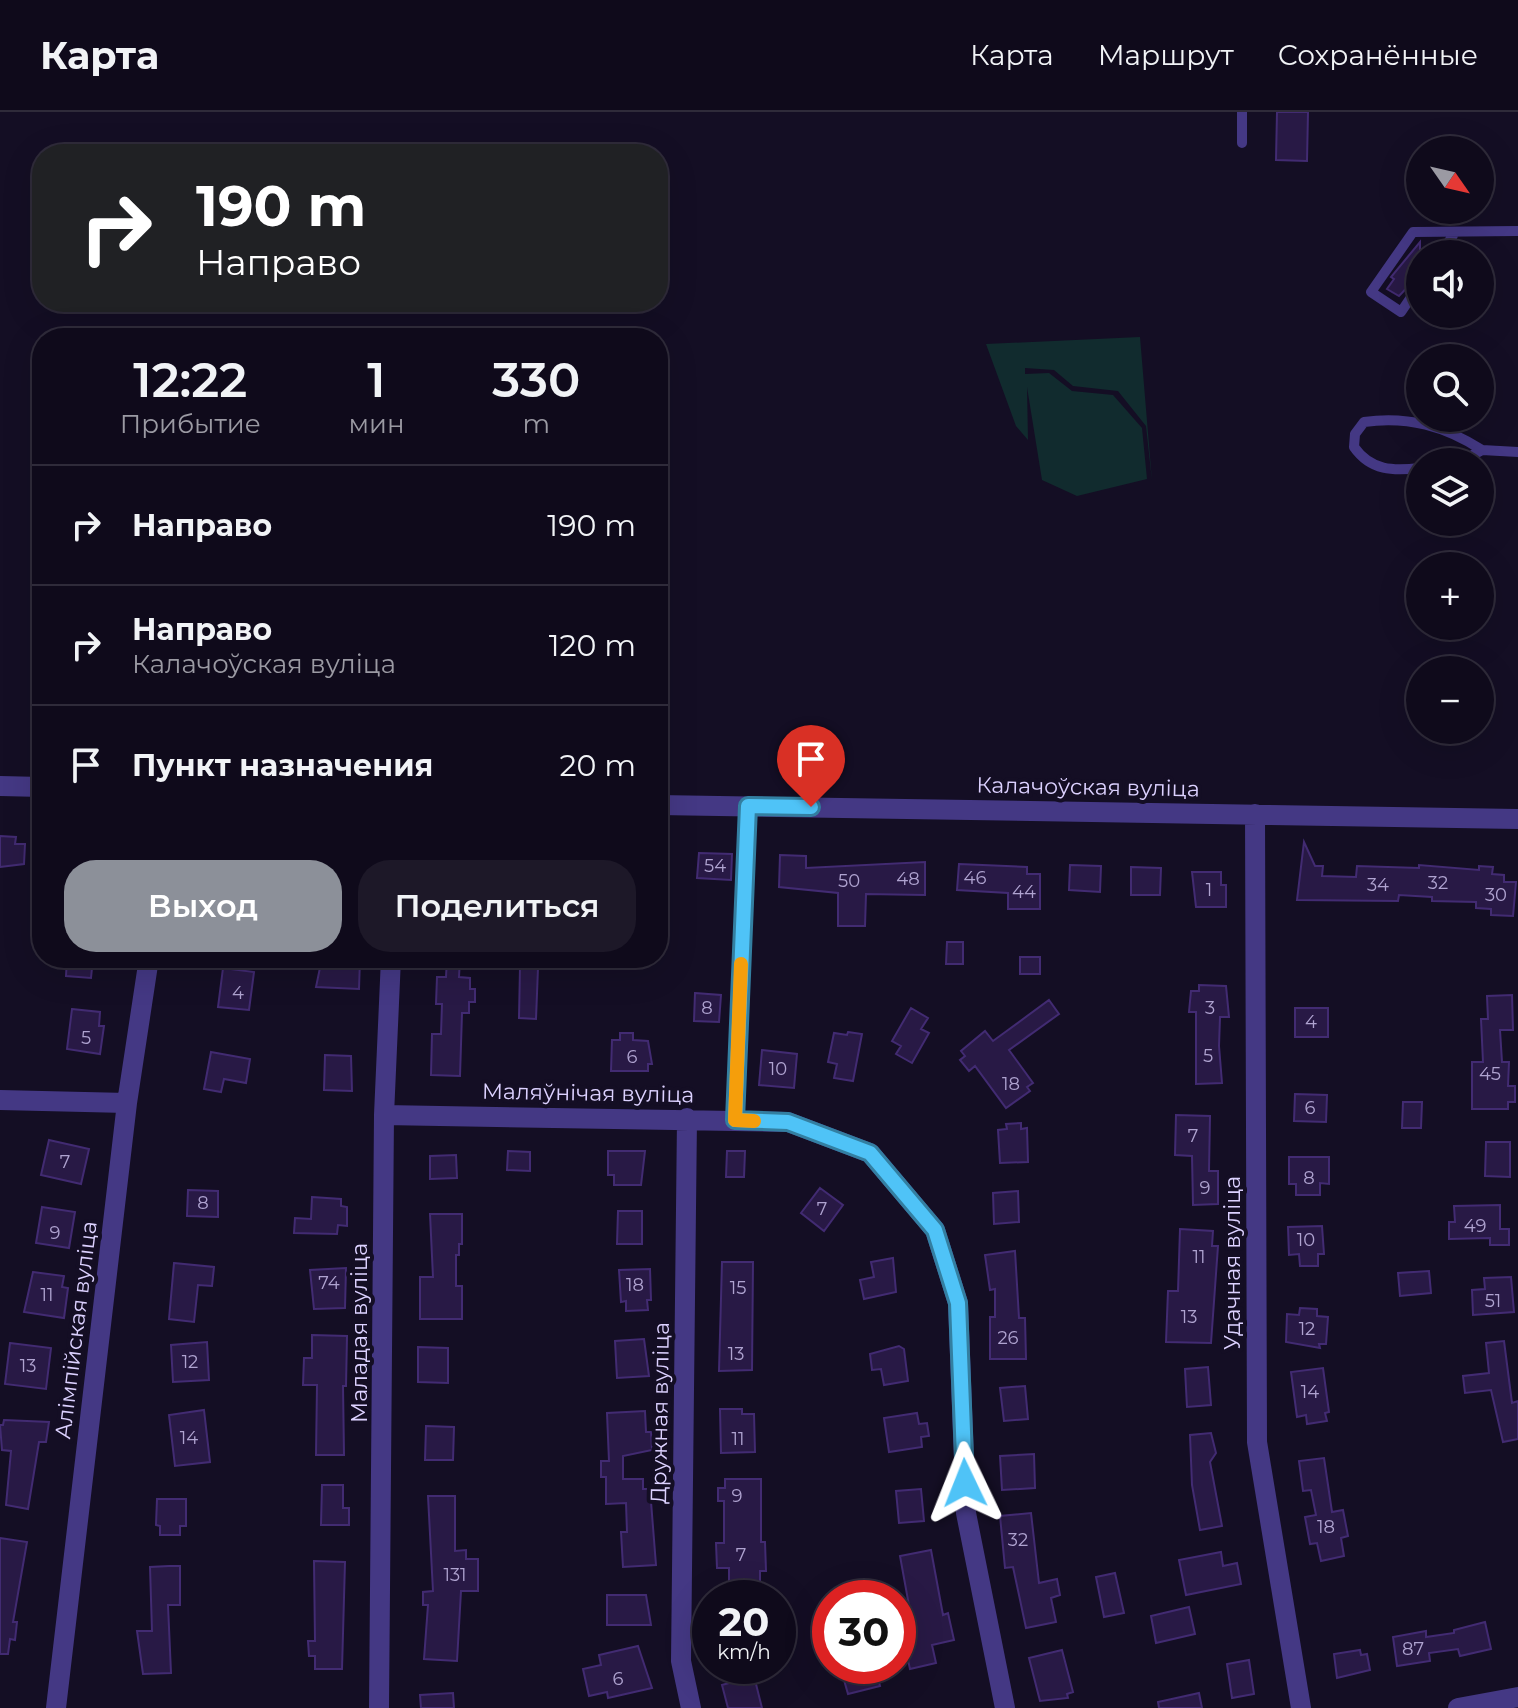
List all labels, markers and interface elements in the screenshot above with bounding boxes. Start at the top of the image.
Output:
text: Карта [40,32,159,79]
text: Карта [970,38,1054,72]
text: Маршрут [1098,38,1234,72]
text: Сохранённые [1278,38,1478,72]
north arrow [1406,136,1494,224]
map controls [1406,136,1494,744]
text: 190 m [196,172,366,240]
icon: right [64,176,168,280]
text: Направо [196,240,361,284]
button: sound [1406,240,1494,328]
button: search [1406,344,1494,432]
text: 12:22 [133,351,247,409]
text: 1 [367,351,386,409]
text: 330 [492,351,580,409]
text: Прибытие [120,408,261,440]
text: мин [349,408,405,440]
text: m [522,408,550,440]
button: layers [1406,448,1494,536]
icon: right [64,503,108,547]
text: Направо [132,507,272,544]
text: 190 m [547,507,636,544]
button: + [1406,552,1494,640]
text: Направо [132,611,272,648]
icon: right [64,623,108,667]
text: 120 m [549,627,636,664]
text: Калачоўская вуліца [132,648,396,680]
button: − [1406,656,1494,744]
pin [777,725,845,807]
icon: arrive [789,737,833,781]
icon: arrive [64,743,108,787]
text: Пункт назначения [132,747,433,784]
text: 20 m [559,747,636,784]
street label: Калачоўская вуліца [976,772,1200,802]
house number: 54 [704,855,726,877]
button: Выход [64,860,342,952]
button: Поделиться [358,860,636,952]
house number: 46 [964,867,986,889]
house number: 48 [896,868,920,890]
house number: 50 [838,870,860,892]
house number: 32 [1428,872,1448,894]
house number: 34 [1367,874,1389,896]
house number: 1 [1206,879,1212,901]
house number: 44 [1012,881,1036,903]
house number: 30 [1485,884,1507,906]
house number: 4 [232,982,244,1004]
house number: 8 [701,997,713,1019]
house number: 3 [1205,997,1215,1019]
house number: 4 [1305,1011,1317,1033]
house number: 5 [81,1027,91,1049]
house number: 5 [1203,1045,1213,1067]
house number: 6 [627,1046,638,1068]
house number: 10 [769,1058,787,1080]
house number: 45 [1479,1063,1501,1085]
house number: 18 [1002,1073,1020,1095]
street label: Маляўнічая вуліца [482,1078,694,1108]
house number: 6 [1305,1097,1316,1119]
house number: 7 [1188,1125,1198,1147]
house number: 7 [60,1151,70,1173]
house number: 8 [1303,1167,1315,1189]
street label: Удачная вуліца [1219,1176,1246,1350]
house number: 9 [1200,1177,1211,1199]
house number: 8 [197,1192,209,1214]
house number: 7 [817,1198,827,1220]
house number: 49 [1464,1215,1486,1237]
street label: Алімпійская вуліца [49,1219,103,1441]
house number: 9 [50,1222,61,1244]
house number: 10 [1297,1229,1315,1251]
street label: Маладая вуліца [346,1243,373,1423]
house number: 11 [1193,1246,1206,1268]
house number: 74 [318,1272,340,1294]
house number: 18 [626,1274,644,1296]
house number: 15 [730,1277,746,1299]
house number: 11 [41,1284,54,1306]
house number: 51 [1485,1290,1501,1312]
house number: 13 [1181,1306,1197,1328]
house number: 12 [1299,1318,1315,1340]
street label: Дружная вуліца [645,1322,675,1504]
house number: 26 [997,1327,1019,1349]
house number: 13 [728,1343,744,1365]
house number: 12 [182,1351,198,1373]
house number: 13 [20,1355,36,1377]
house number: 14 [1301,1381,1319,1403]
house number: 14 [180,1427,198,1449]
house number: 11 [732,1428,745,1450]
position arrow [923,1441,1007,1525]
house number: 9 [732,1485,743,1507]
house number: 18 [1317,1516,1335,1538]
house number: 32 [1008,1529,1028,1551]
house number: 7 [736,1544,746,1566]
house number: 131 [443,1564,467,1586]
speed limit sign: 30 [812,1580,916,1684]
text: 20 [719,1597,769,1646]
house number: 87 [1402,1638,1424,1660]
text: km/h [717,1640,771,1664]
house number: 6 [613,1668,624,1690]

